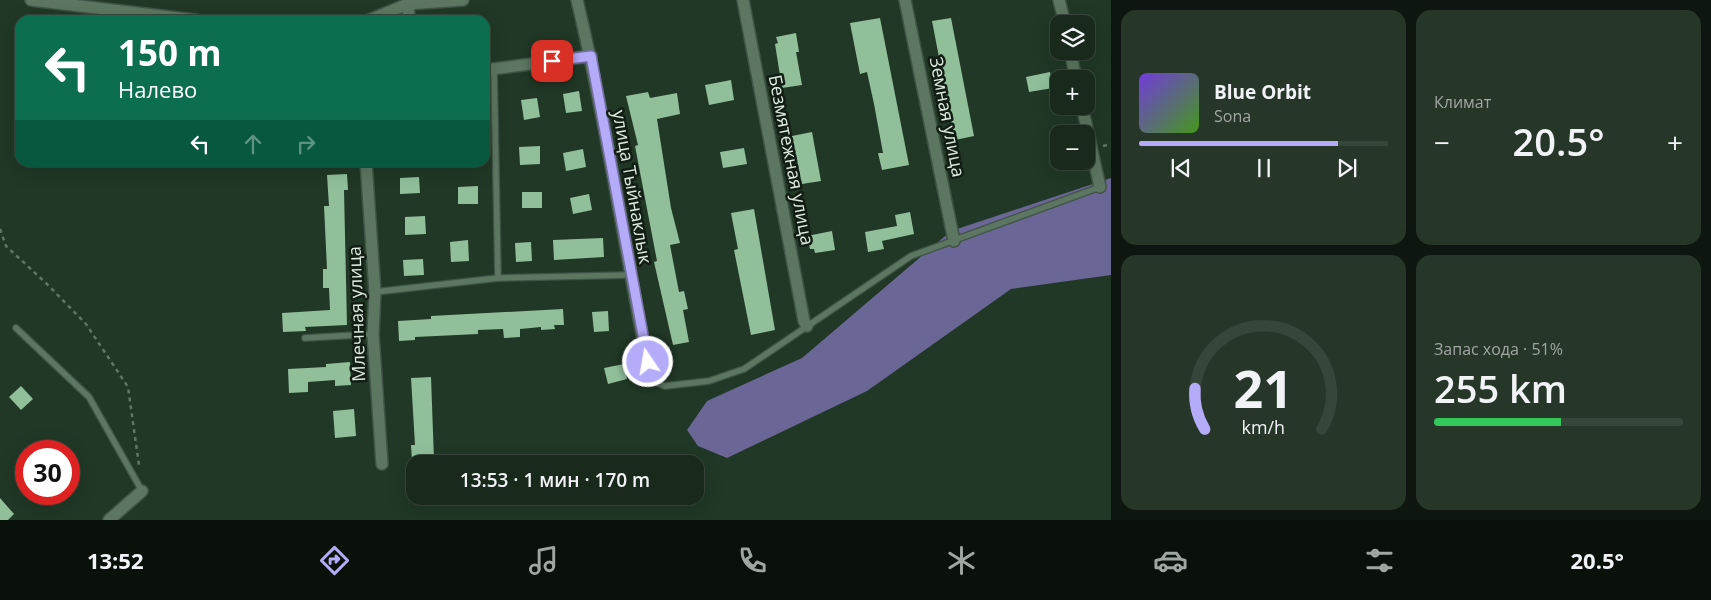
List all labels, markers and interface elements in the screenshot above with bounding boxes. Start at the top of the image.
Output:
map controls [1050,15,1095,170]
button: layers [1050,15,1095,60]
text: 150 m [118,29,222,76]
icon: left [35,35,100,100]
pin [531,40,573,82]
icon: arrive [538,47,566,75]
street label: Земная улица [925,55,971,179]
button: + [1050,70,1095,115]
street label: Безмятежная улица [764,73,820,247]
text: Налево [118,74,197,104]
text: Blue Orbit [1214,79,1311,105]
text: Климат [1434,91,1491,113]
text: Sona [1214,105,1251,127]
street label: улица Тыйнаклык [608,108,658,266]
text: 20.5° [1513,115,1604,167]
text: − [1434,123,1450,161]
text: + [1667,123,1683,161]
button: − [1050,125,1095,170]
icon: left [186,130,214,158]
icon: ahead [239,130,267,158]
icon: right [292,130,320,158]
icon: previous [1167,154,1195,182]
icon: pause [1250,154,1278,182]
icon: next [1333,154,1361,182]
street label: Млечная улица [342,246,370,382]
position arrow [621,335,673,387]
text: Запас хода · 51% [1434,338,1563,360]
text: 21 [1234,352,1293,423]
text: 255 km [1434,362,1567,414]
text: km/h [1242,415,1285,439]
speed limit sign: 30 [15,440,80,505]
text: 13:53 · 1 мин · 170 m [460,467,650,493]
icon: directions [317,543,352,578]
icon: music [526,543,561,578]
icon: phone [735,543,770,578]
icon: climate [944,543,979,578]
icon: car [1153,543,1188,578]
icon: filters [1362,543,1397,578]
text: 13:52 [87,545,144,575]
text: 20.5° [1571,545,1624,575]

